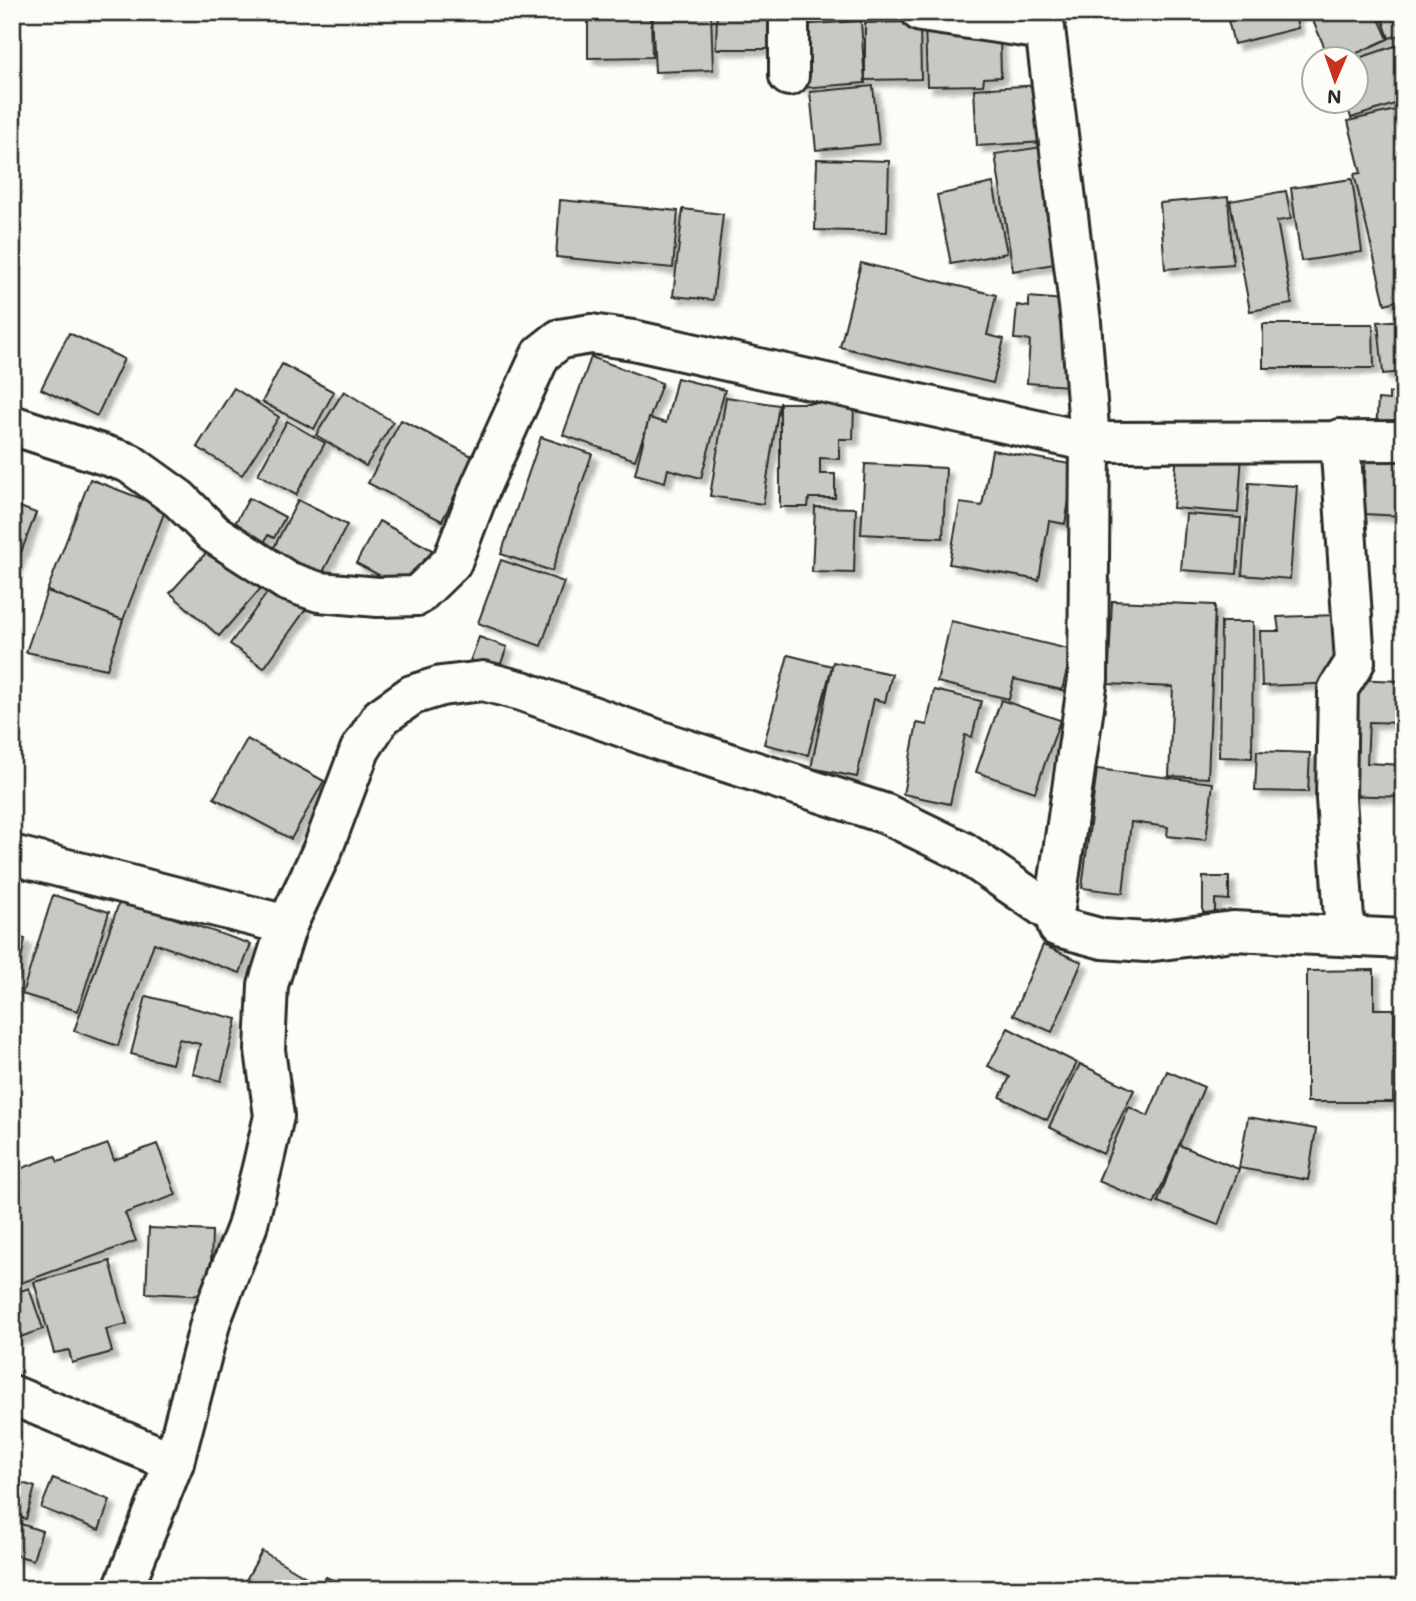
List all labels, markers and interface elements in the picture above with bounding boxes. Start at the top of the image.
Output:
north arrow [1300,46,1370,116]
text: N [1327,85,1342,110]

